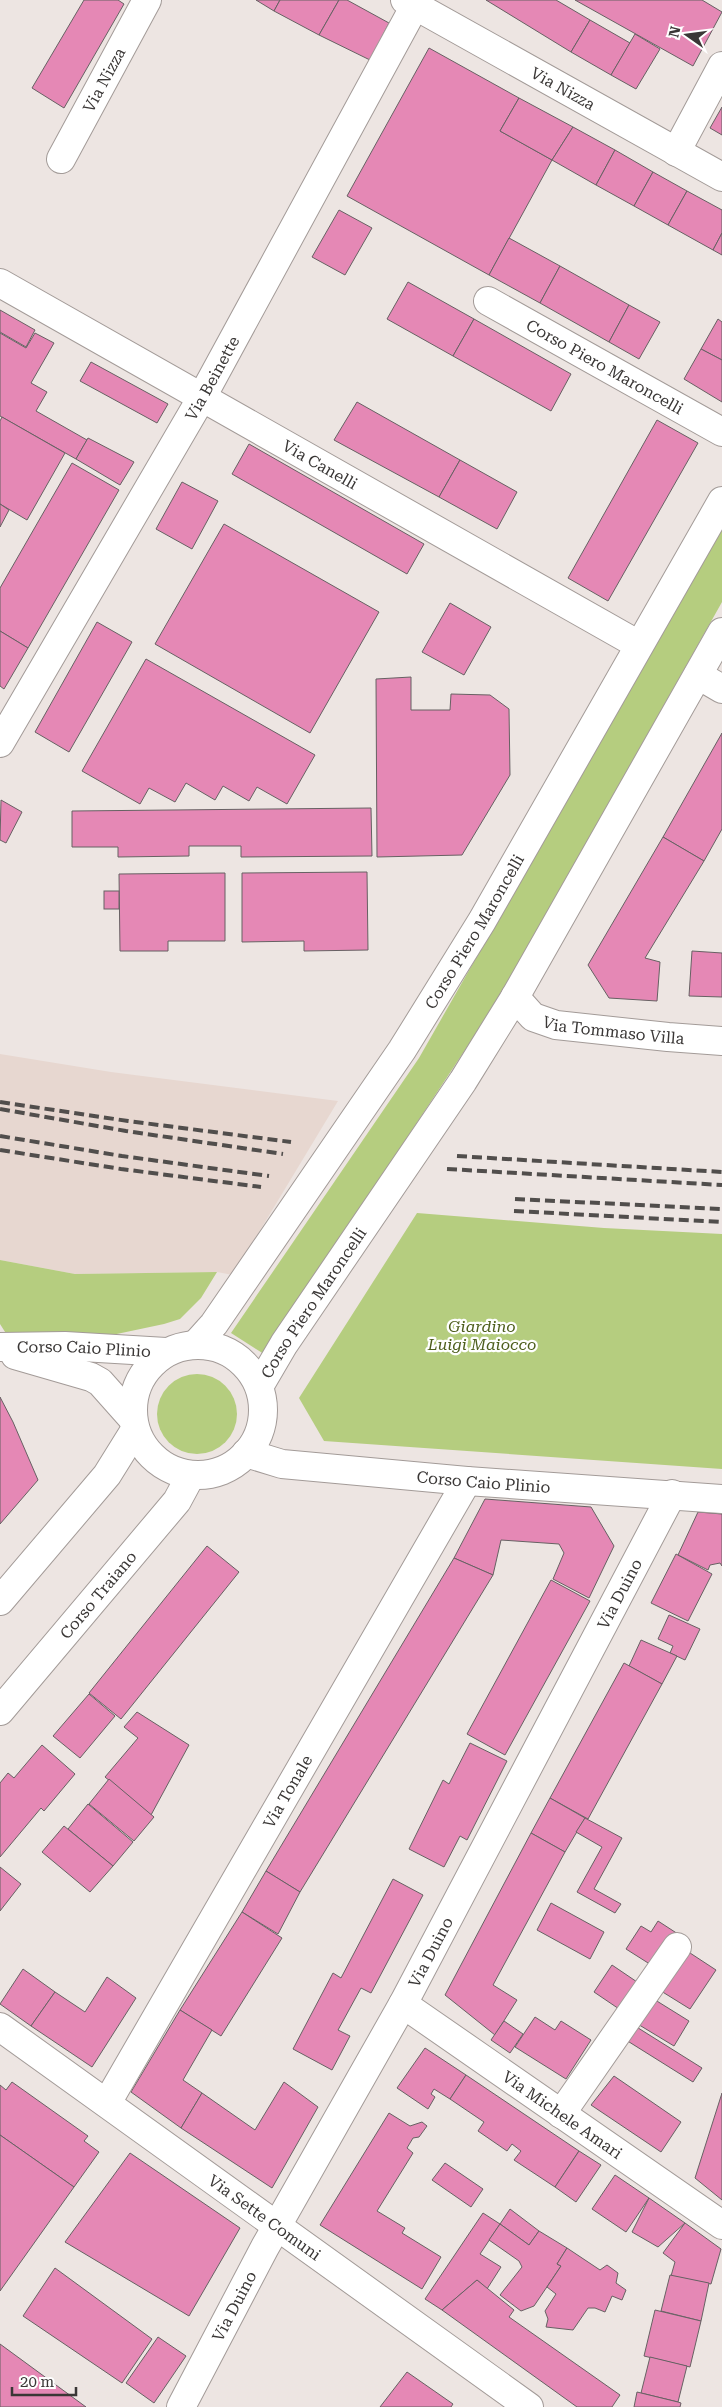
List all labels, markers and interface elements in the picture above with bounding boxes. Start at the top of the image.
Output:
north arrow [662,10,712,60]
text: N [665,24,684,39]
street label: Via Nizza [79,44,129,115]
street label: Via Nizza [527,63,599,114]
street label: Corso Piero Maroncelli [523,315,687,418]
street label: Via Beinette [181,332,243,424]
street label: Via Canelli [279,436,361,493]
street label: Corso Piero Maroncelli [420,851,528,1012]
street label: Via Tommaso Villa [540,1012,685,1048]
street label: Corso Piero Maroncelli [257,1224,370,1382]
park label: Giardino Luigi Maiocco [427,1317,536,1354]
street label: Corso Caio Plinio [17,1336,152,1361]
street label: Corso Caio Plinio [416,1467,551,1496]
street label: Corso Traiano [56,1547,140,1643]
street label: Via Duino [593,1555,646,1632]
street label: Via Tonale [259,1751,316,1831]
street label: Via Duino [404,1913,457,1990]
street label: Via Michele Amari [499,2066,626,2163]
street label: Via Sette Comuni [205,2170,325,2264]
street label: Via Duino [208,2268,260,2344]
scale bar [12,2364,76,2396]
text: 20 m [20,2373,55,2391]

